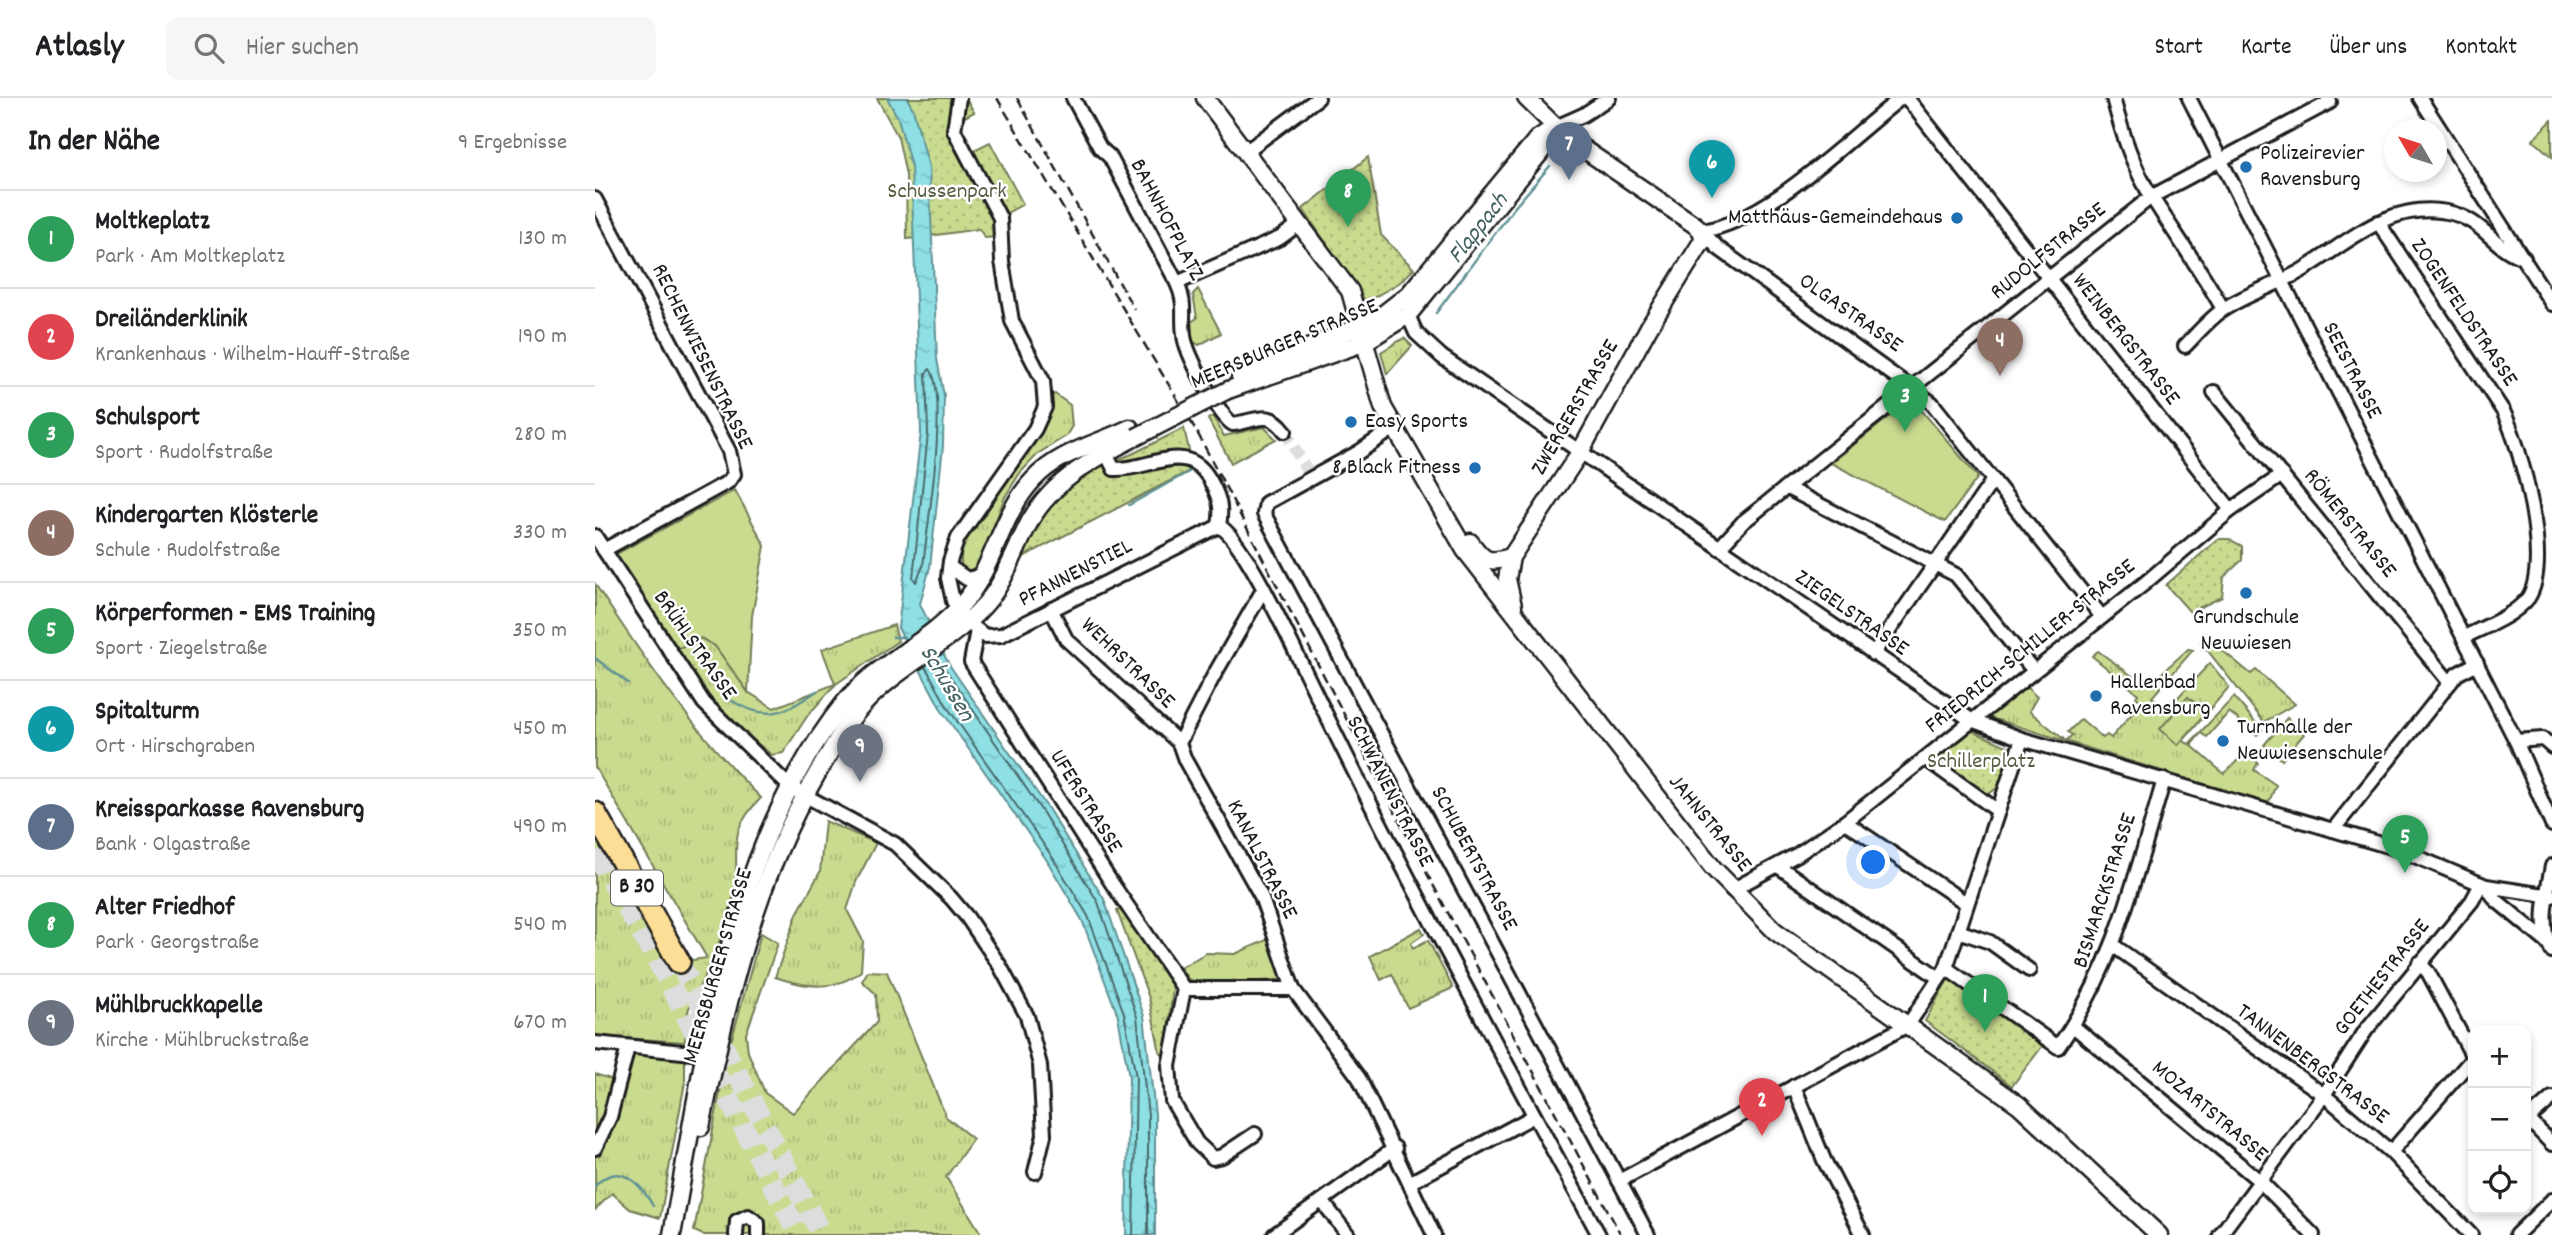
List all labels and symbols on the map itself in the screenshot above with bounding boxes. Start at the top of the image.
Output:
north arrow [2384,119,2447,182]
pin: 7 [1546,122,1592,180]
place label: Polizeirevier Ravensburg [2260,138,2365,197]
pin: 6 [1689,140,1735,198]
street label: BAHNHOFPLATZ [1120,153,1212,287]
marker: Polizeirevier Ravensburg [2238,159,2254,175]
pin: 8 [1325,169,1371,227]
park label: Schussenpark [887,176,1007,209]
water label: Flappach [1440,186,1518,272]
street label: RUDOLFSTRASSE [1984,195,2115,309]
place label: Matthäus-Gemeindehaus [1728,202,1943,235]
marker: Matthäus-Gemeindehaus [1949,210,1965,226]
street label: ZOGENFELDSTRASSE [2401,232,2525,394]
street label: RECHENWIESENSTRASSE [642,258,761,456]
street label: OLGASTRASSE [1791,266,1909,362]
street label: WEINBERGSTRASSE [2063,267,2188,414]
street label: MEERSBURGER STRASSE [1186,290,1385,400]
street label: SEESTRASSE [2312,317,2390,426]
pin: 4 [1977,318,2023,376]
street label: ZWERGERSTRASSE [1524,333,1629,482]
pin: 3 [1882,374,1928,432]
place label: Easy Sports [1365,406,1468,439]
marker: Easy Sports [1343,414,1359,430]
place label: 8 Black Fitness [1332,452,1461,485]
marker: 8 Black Fitness [1467,460,1483,476]
street label: RÖMERSTRASSE [2294,462,2404,586]
street label: PFANNENSTIEL [1013,531,1139,617]
street label: FRIEDRICH-SCHILLER-STRASSE [1918,551,2144,743]
street label: ZIEGELSTRASSE [1787,562,1915,666]
street label: BRÜHLSTRASSE [644,584,744,708]
marker: Grundschule Neuwiesen [2238,585,2254,601]
place label: Grundschule Neuwiesen [2193,602,2299,661]
street label: WEHRSTRASSE [1072,610,1182,718]
water label: Schussen [910,639,983,729]
place label: Hallenbad Ravensburg [2110,667,2211,726]
marker: Hallenbad Ravensburg [2088,688,2104,704]
street label: SCHWANENSTRASSE [1337,711,1442,874]
place label: Turnhalle der Neuwiesenschule [2237,712,2383,771]
pin: 9 [837,724,883,782]
marker: Turnhalle der Neuwiesenschule [2215,733,2231,749]
street label: UFERSTRASSE [1040,744,1130,861]
park label: Schillerplatz [1927,746,2035,779]
street label: JAHNSTRASSE [1659,768,1759,881]
street label: SCHUBERTSTRASSE [1421,781,1525,938]
street label: KANALSTRASSE [1217,794,1306,926]
street label: BISMARCKSTRASSE [2065,809,2147,973]
pin: 5 [2382,815,2428,873]
your location [1856,845,1890,879]
street label: MEERSBURGER STRASSE [675,864,763,1067]
road number: B 30 [611,870,663,906]
street label: GOETHESTRASSE [2327,912,2440,1044]
pin: 1 [1962,974,2008,1032]
street label: TANNENBERGSTRASSE [2228,996,2396,1134]
street label: MOZARTSTRASSE [2143,1053,2275,1171]
pin: 2 [1739,1078,1785,1136]

